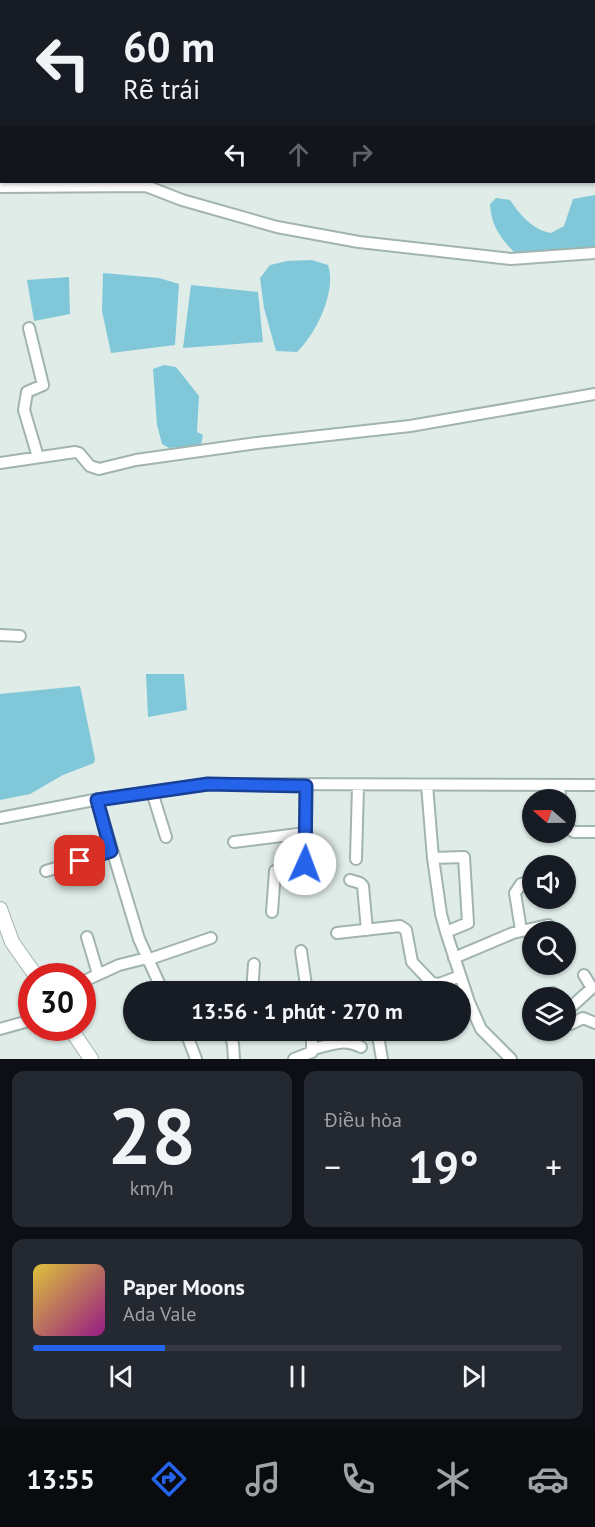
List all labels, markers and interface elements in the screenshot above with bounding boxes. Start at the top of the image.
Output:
text: 60 m [123,19,215,74]
icon: left [24,24,102,102]
text: Rẽ trái [123,72,200,106]
icon: left [219,138,252,171]
icon: ahead [282,138,315,171]
icon: right [345,138,378,171]
north arrow [522,789,576,843]
map controls [522,789,576,1041]
position arrow [273,832,337,896]
pin [54,835,105,886]
icon: arrive [63,844,96,877]
button: sound [522,855,576,909]
button: search [522,921,576,975]
speed limit sign: 30 [18,963,96,1041]
button: layers [522,987,576,1041]
text: 13:56 · 1 phút · 270 m [191,997,403,1025]
text: 28 [108,1085,196,1186]
text: Điều hòa [325,1107,402,1133]
text: 19° [408,1137,479,1195]
text: − [325,1145,341,1188]
text: + [545,1145,562,1188]
text: km/h [130,1175,174,1201]
text: Paper Moons [123,1273,245,1301]
text: Ada Vale [123,1301,196,1327]
icon: previous [105,1360,138,1393]
icon: pause [281,1360,314,1393]
icon: next [457,1360,490,1393]
icon: directions [148,1458,190,1500]
icon: music [242,1458,284,1500]
icon: phone [337,1458,379,1500]
icon: climate [432,1458,474,1500]
icon: car [527,1458,569,1500]
text: 13:55 [26,1462,95,1496]

